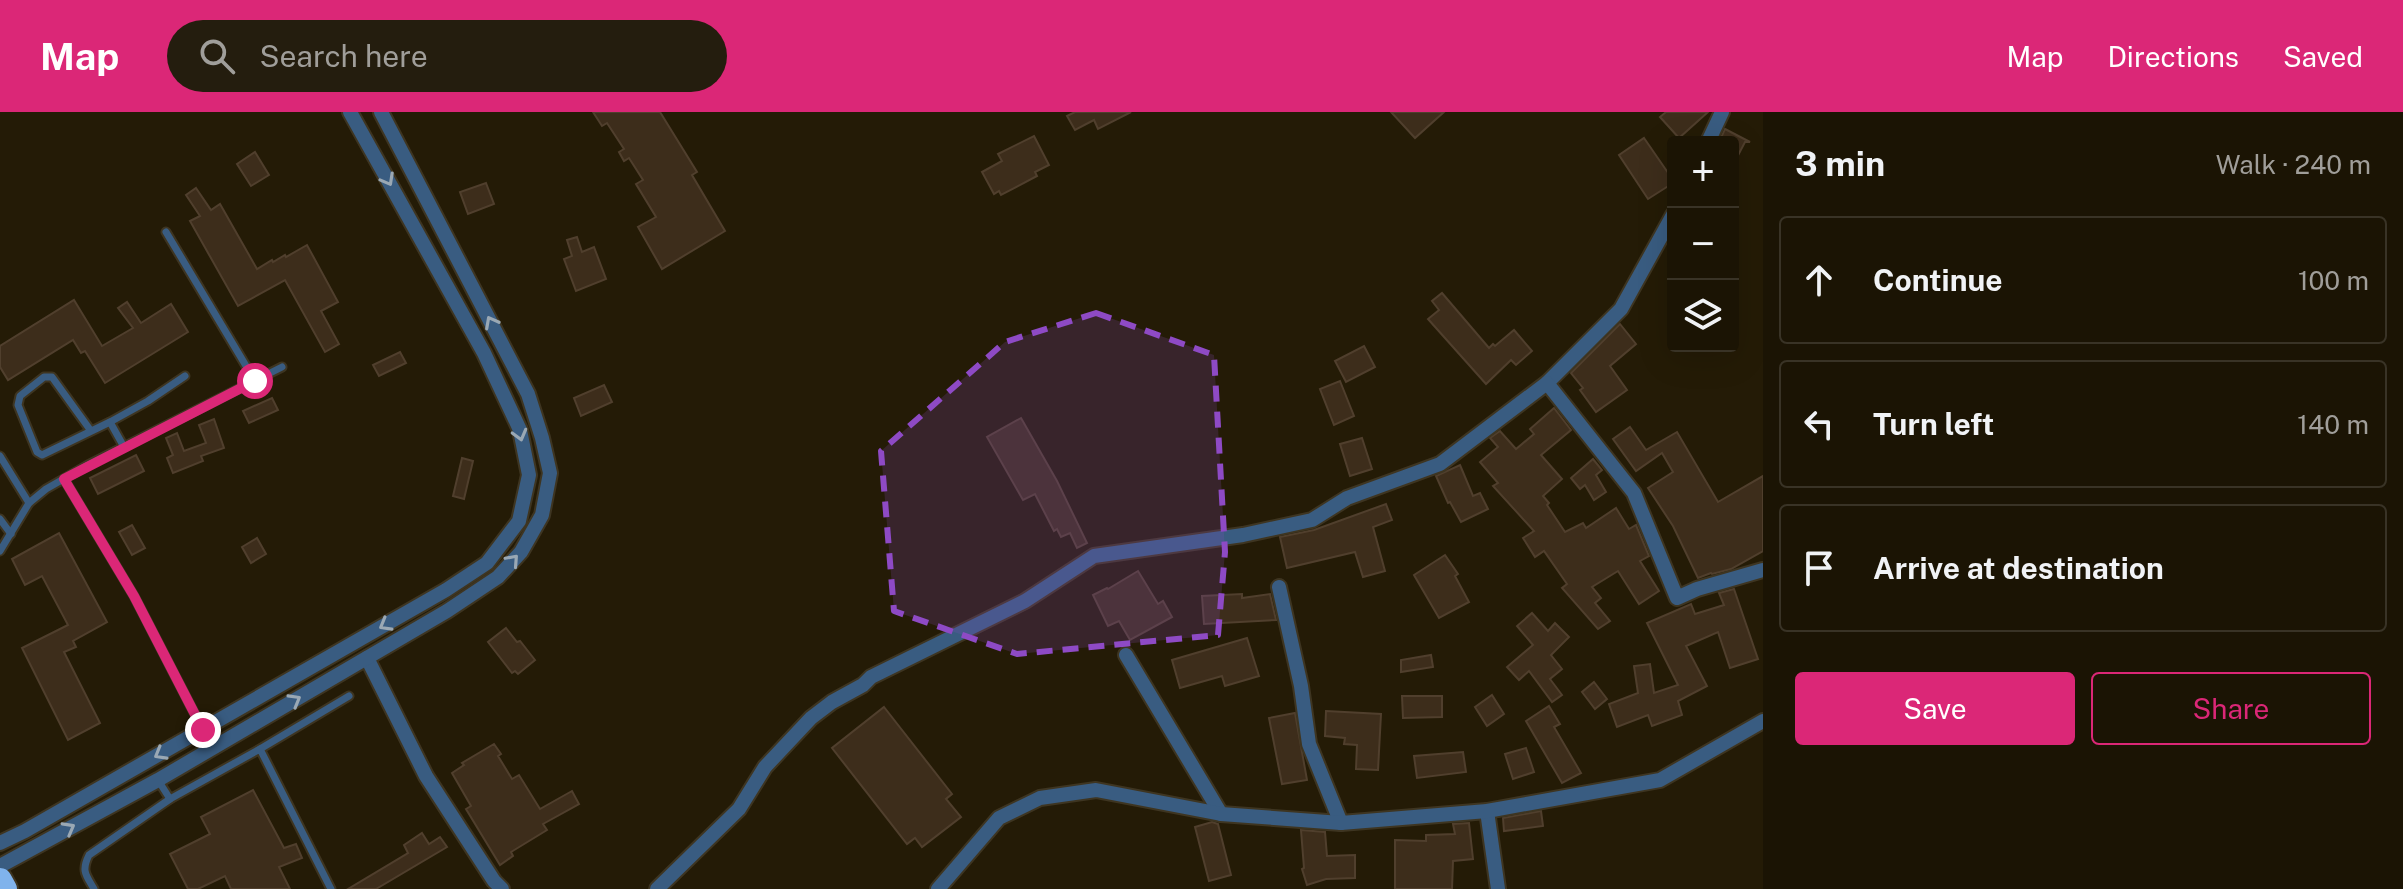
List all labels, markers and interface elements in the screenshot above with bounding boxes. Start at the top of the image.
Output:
search box [167,20,727,92]
text: Map [40,34,119,79]
icon: search [195,34,239,78]
text: Search here [259,38,428,74]
text: Map [2007,40,2063,73]
text: Directions [2107,40,2239,73]
text: Saved [2283,40,2363,73]
map controls [1667,136,1739,352]
button: + [1667,136,1739,208]
text: 3 min [1795,144,1885,184]
text: Walk · 240 m [2216,149,2371,180]
one-way arrow [378,171,394,186]
button: − [1667,208,1739,280]
icon: ahead [1797,258,1841,302]
text: Continue [1873,262,2003,298]
text: 100 m [2298,265,2369,296]
button: layers [1667,280,1739,352]
one-way arrow [486,316,501,330]
route start [237,363,273,399]
icon: left [1797,402,1841,446]
text: Turn left [1873,406,1994,442]
text: 140 m [2297,409,2369,440]
one-way arrow [511,428,527,442]
icon: arrive [1797,546,1841,590]
text: Arrive at destination [1873,550,2164,586]
one-way arrow [503,555,517,570]
one-way arrow [379,615,394,631]
button: Save [1795,672,2075,745]
button: Share [2091,672,2371,745]
one-way arrow [286,694,301,710]
route end [185,712,221,748]
one-way arrow [154,744,169,760]
one-way arrow [60,823,75,838]

